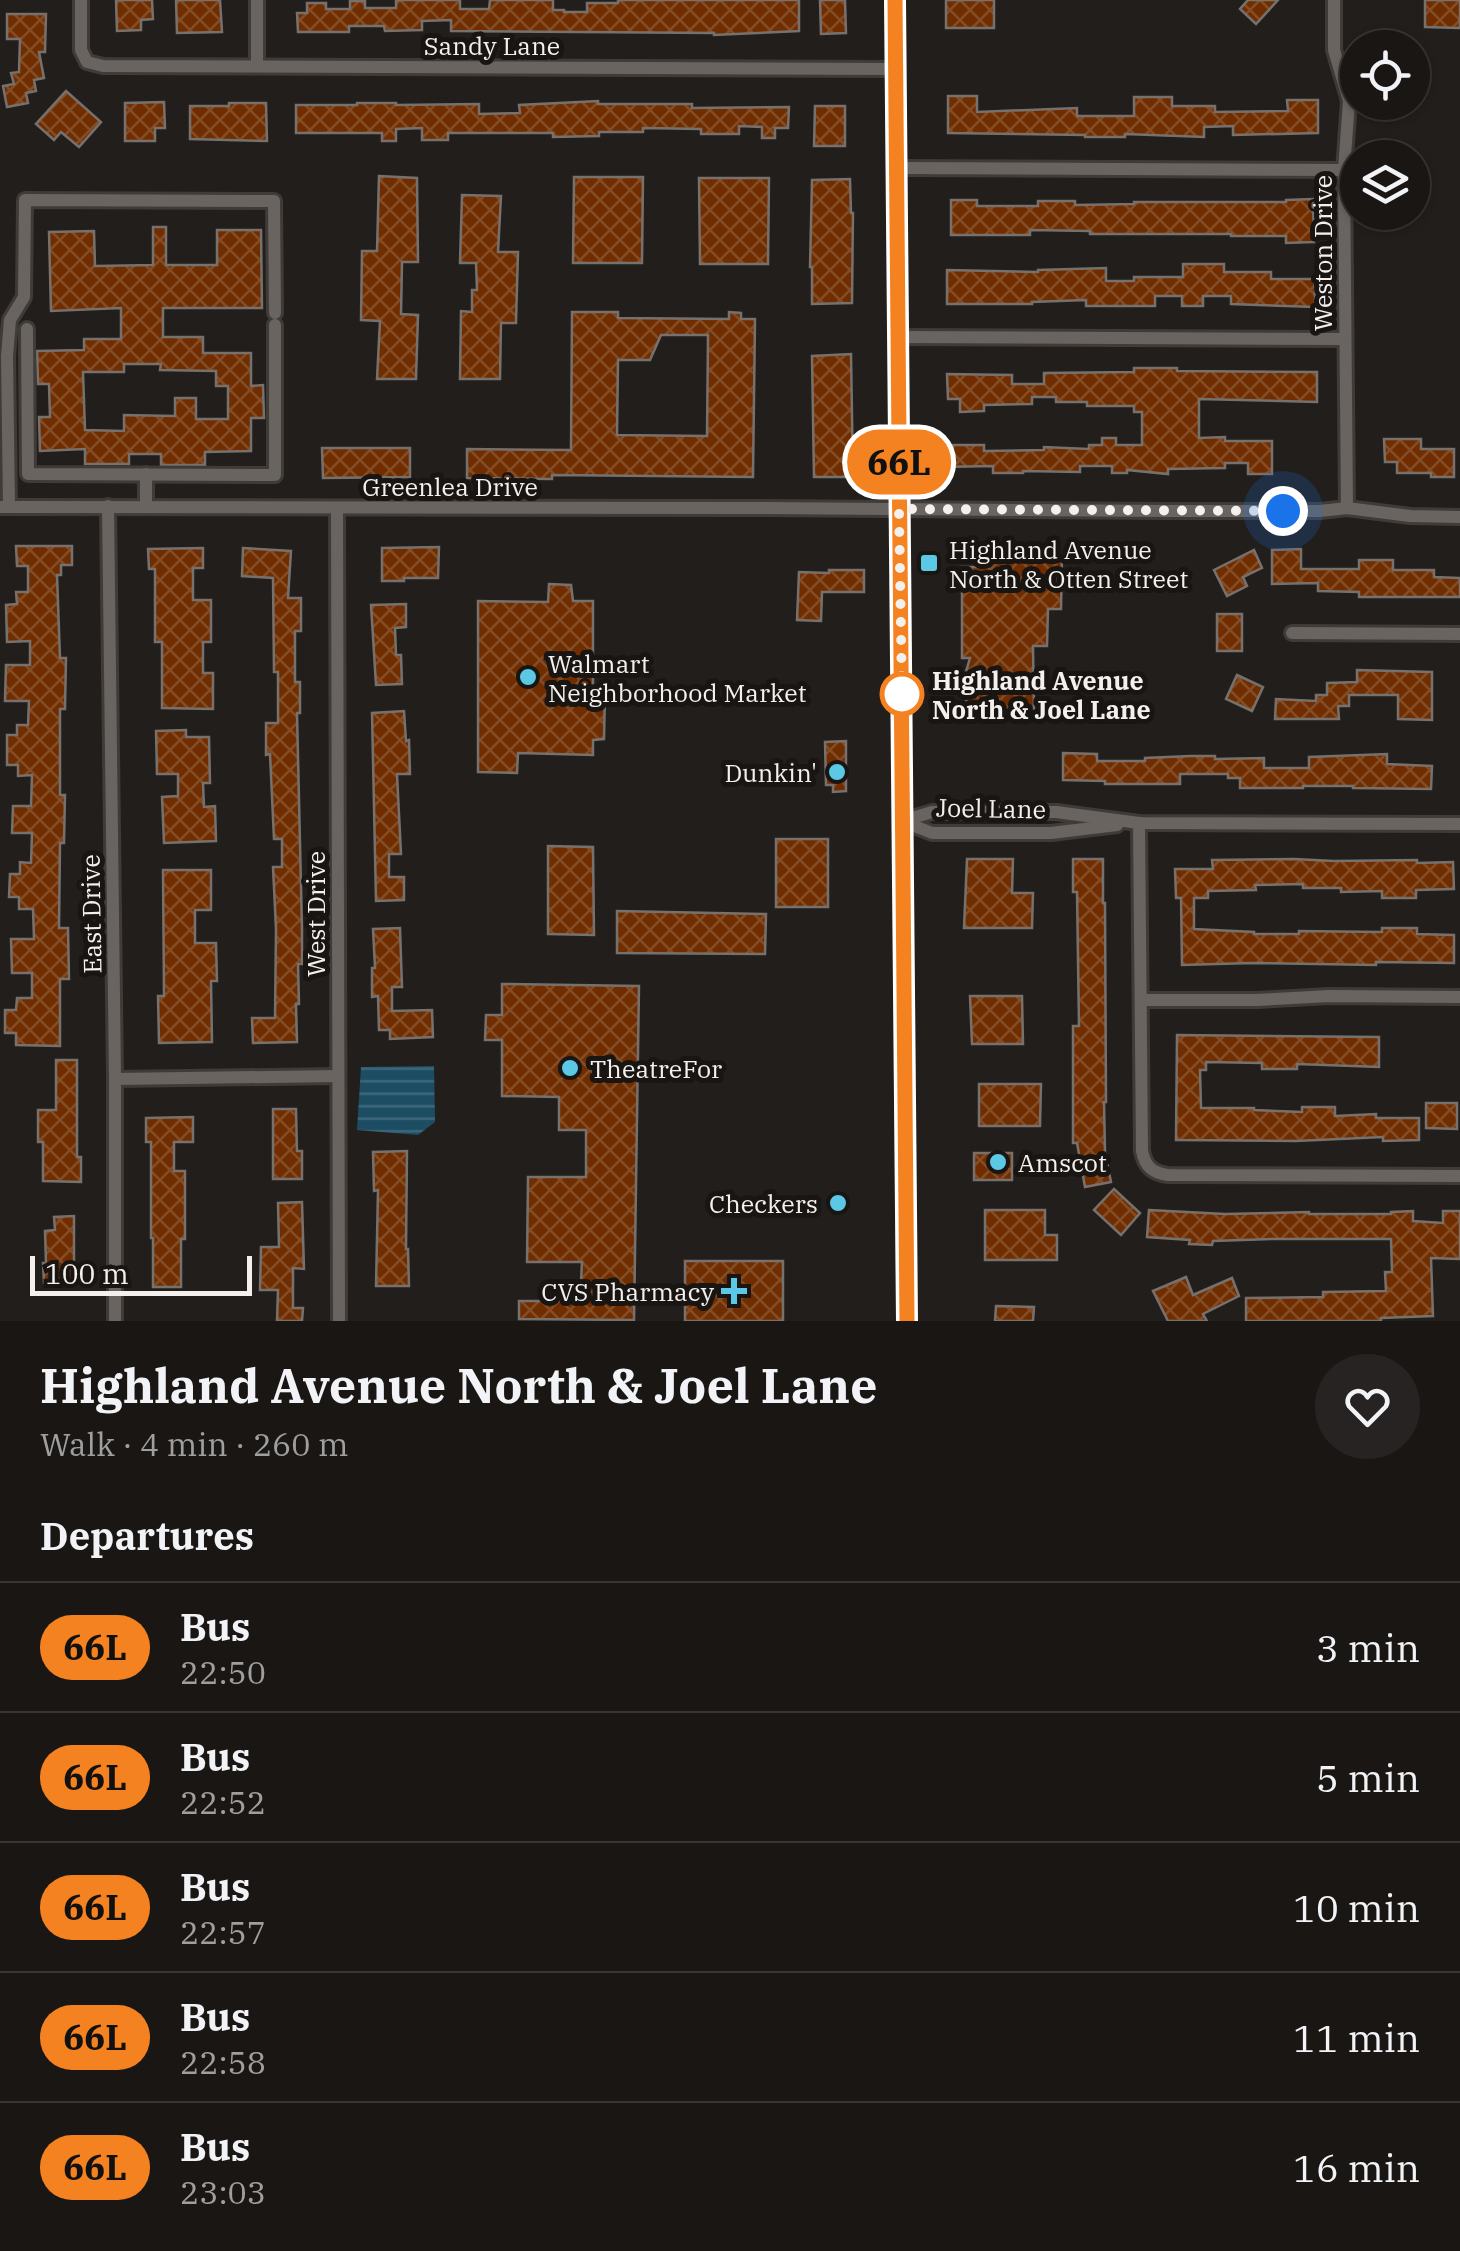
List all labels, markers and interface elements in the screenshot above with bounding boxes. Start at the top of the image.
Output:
street label: Sandy Lane [424,29,560,62]
map controls [1340,30,1430,230]
button: locate [1340,30,1430,120]
button: layers [1340,140,1430,230]
street label: Weston Drive [1306,175,1339,331]
line badge: 66L [842,430,956,494]
text: 66L [867,439,931,485]
street label: Greenlea Drive [362,470,538,503]
your location [1258,486,1308,536]
place label: Highland Avenue North & Otten Street [949,533,1188,595]
marker: Highland Avenue North & Otten Street [918,552,940,574]
place label: Walmart Neighborhood Market [548,647,807,709]
place label: Highland Avenue North & Joel Lane [932,664,1151,726]
marker: Walmart Neighborhood Market [517,666,539,688]
marker: Highland Avenue North & Joel Lane [881,673,923,715]
place label: Dunkin' [724,756,817,789]
marker: Dunkin' [826,761,848,783]
street label: Joel Lane [936,791,1046,825]
street label: West Drive [299,851,332,977]
street label: East Drive [73,854,109,974]
place label: TheatreFor [590,1052,722,1085]
marker: TheatreFor [559,1057,581,1079]
place label: Amscot [1018,1146,1107,1179]
marker: Amscot [987,1151,1009,1173]
place label: Checkers [709,1187,818,1220]
marker: Checkers [827,1192,849,1214]
scale bar [30,1251,252,1296]
text: 100 m [45,1255,129,1292]
place label: CVS Pharmacy [541,1275,715,1308]
marker: CVS Pharmacy [723,1280,745,1302]
text: Highland Avenue North & Joel Lane [40,1354,877,1416]
button: heart [1315,1354,1420,1459]
text: Walk · 4 min · 260 m [40,1423,348,1465]
text: Departures [40,1511,254,1560]
text: Bus [180,1602,250,1651]
text: 3 min [1316,1623,1420,1672]
text: 66L [63,1624,127,1670]
text: 22:50 [180,1651,266,1693]
text: Bus [180,1732,250,1781]
text: 5 min [1316,1753,1420,1802]
text: 66L [63,1754,127,1800]
text: 22:52 [180,1781,266,1823]
text: Bus [180,1862,250,1911]
text: 10 min [1293,1883,1420,1932]
text: 66L [63,1884,127,1930]
text: 22:57 [180,1911,266,1953]
text: Bus [180,1992,250,2041]
text: 11 min [1293,2013,1420,2062]
text: 66L [63,2014,127,2060]
text: 22:58 [180,2041,266,2083]
text: Bus [180,2122,250,2171]
text: 16 min [1293,2143,1420,2192]
text: 66L [63,2144,127,2190]
text: 23:03 [180,2171,266,2213]

